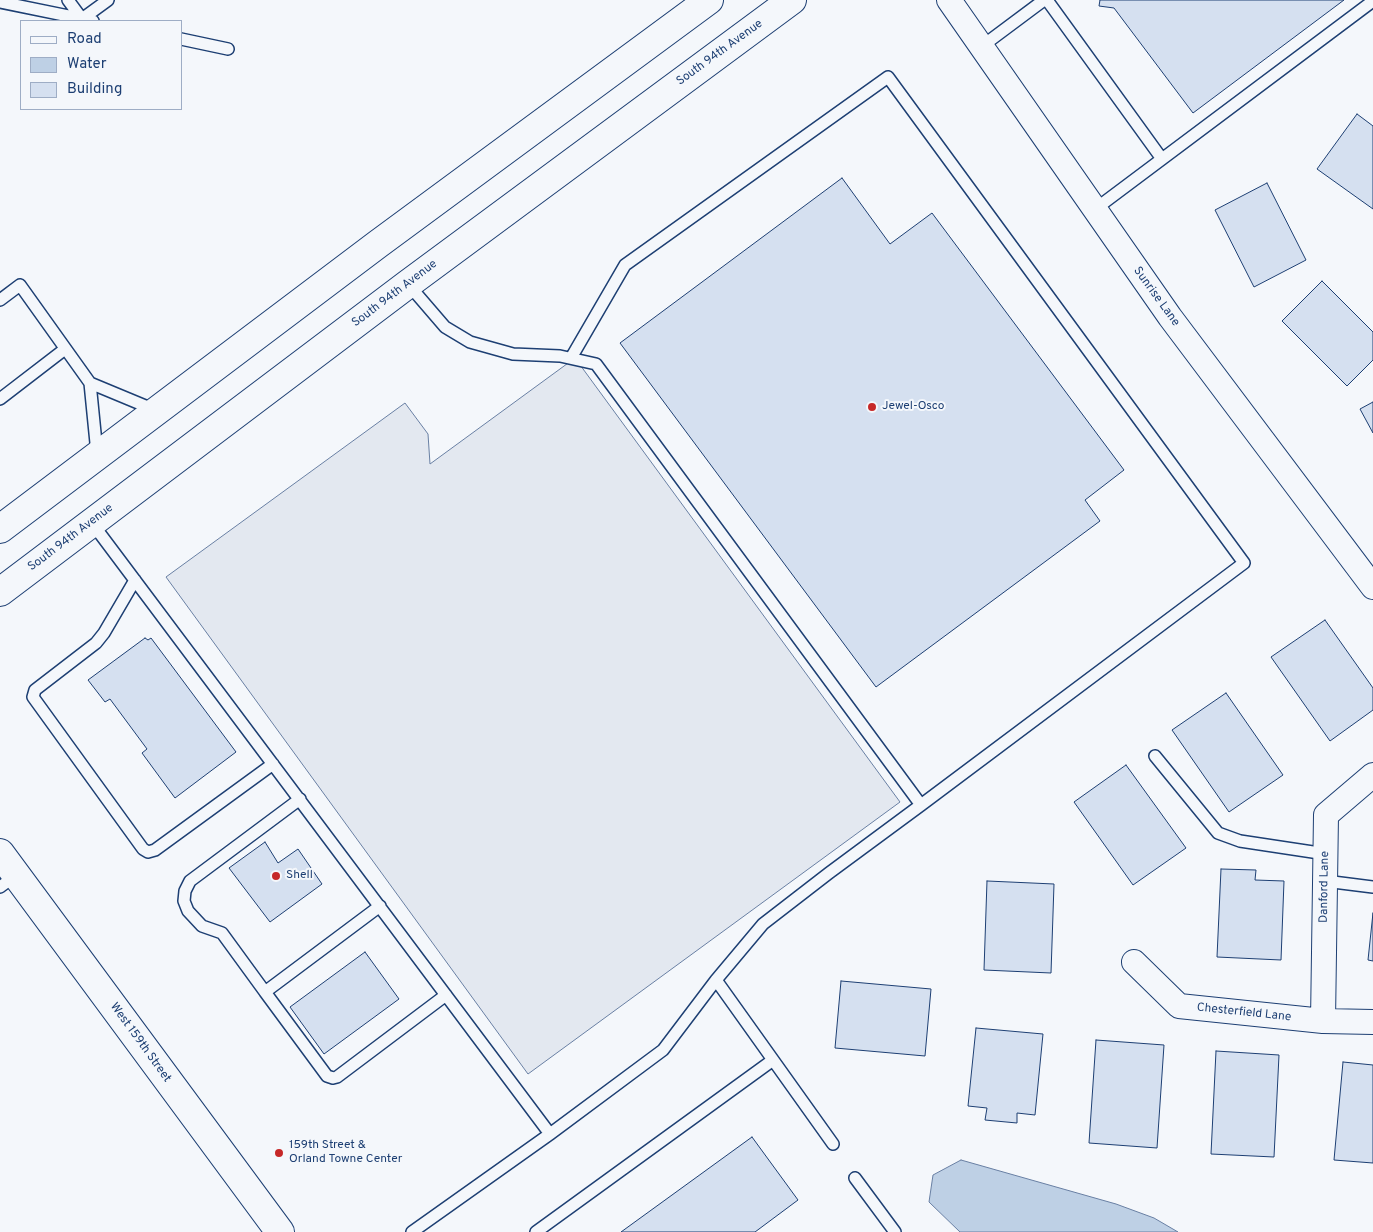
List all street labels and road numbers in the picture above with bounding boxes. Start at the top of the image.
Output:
street label: South 94th Avenue [674,17,766,89]
street label: South 94th Avenue [350,257,440,331]
street label: Sunrise Lane [1130,264,1182,330]
street label: South 94th Avenue [26,501,116,575]
street label: Danford Lane [1317,851,1333,923]
street label: West 159th Street [106,1000,174,1086]
street label: Chesterfield Lane [1196,1001,1292,1025]

